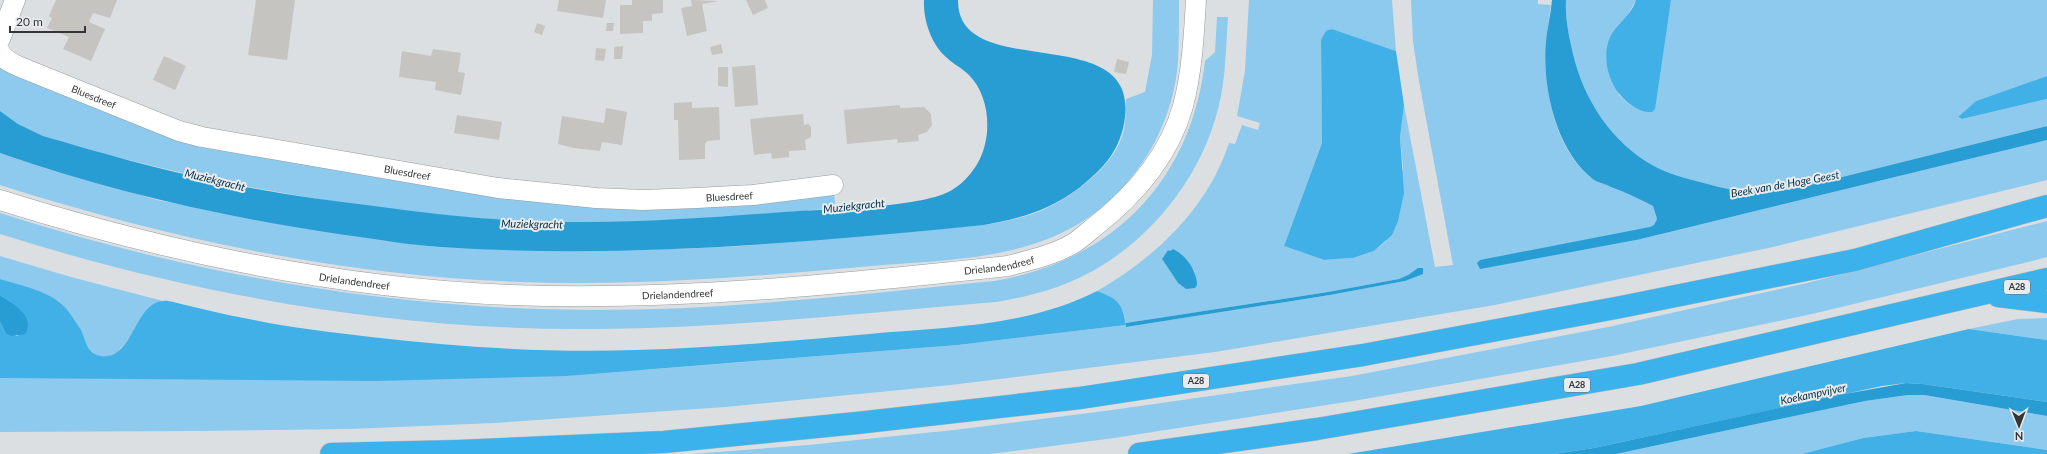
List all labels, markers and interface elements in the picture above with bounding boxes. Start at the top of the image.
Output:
scale bar [10,8,85,34]
text: 20 m [16,14,43,29]
street label: Bluesdreef [70,82,118,111]
street label: Bluesdreef [383,162,432,182]
water label: Muziekgracht [183,166,247,193]
water label: Beek van de Hoge Geest [1730,168,1840,199]
street label: Bluesdreef [705,189,754,203]
water label: Muziekgracht [822,196,886,215]
water label: Muziekgracht [501,216,563,231]
street label: Drielandendreef [963,253,1036,277]
street label: Drielandendreef [318,270,391,292]
road number: A28 [2004,280,2030,294]
street label: Drielandendreef [642,286,714,301]
road number: A28 [1183,374,1209,388]
road number: A28 [1564,378,1590,392]
water label: Koekampvijver [1779,380,1847,407]
north arrow [1999,406,2039,446]
text: N [2015,430,2024,443]

